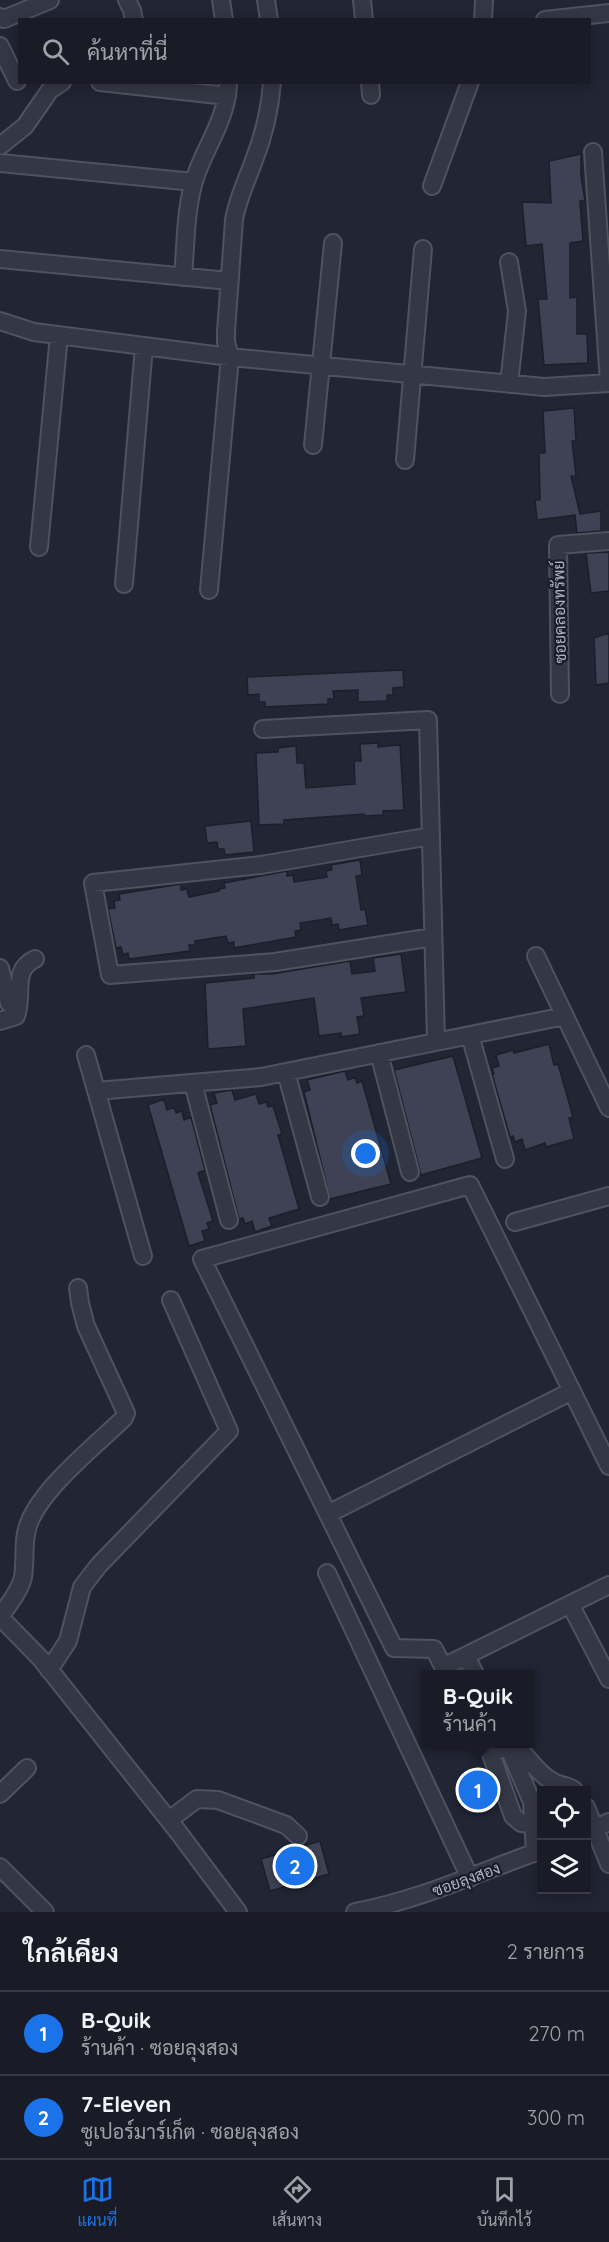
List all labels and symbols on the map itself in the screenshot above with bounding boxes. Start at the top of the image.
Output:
street label: ซอยคลองทรัพย์ [546,560,570,664]
your location [351,1139,380,1168]
pin: 1 [458,1768,498,1812]
pin: 2 [276,1844,314,1888]
street label: ซอยลุงสอง [429,1857,503,1902]

